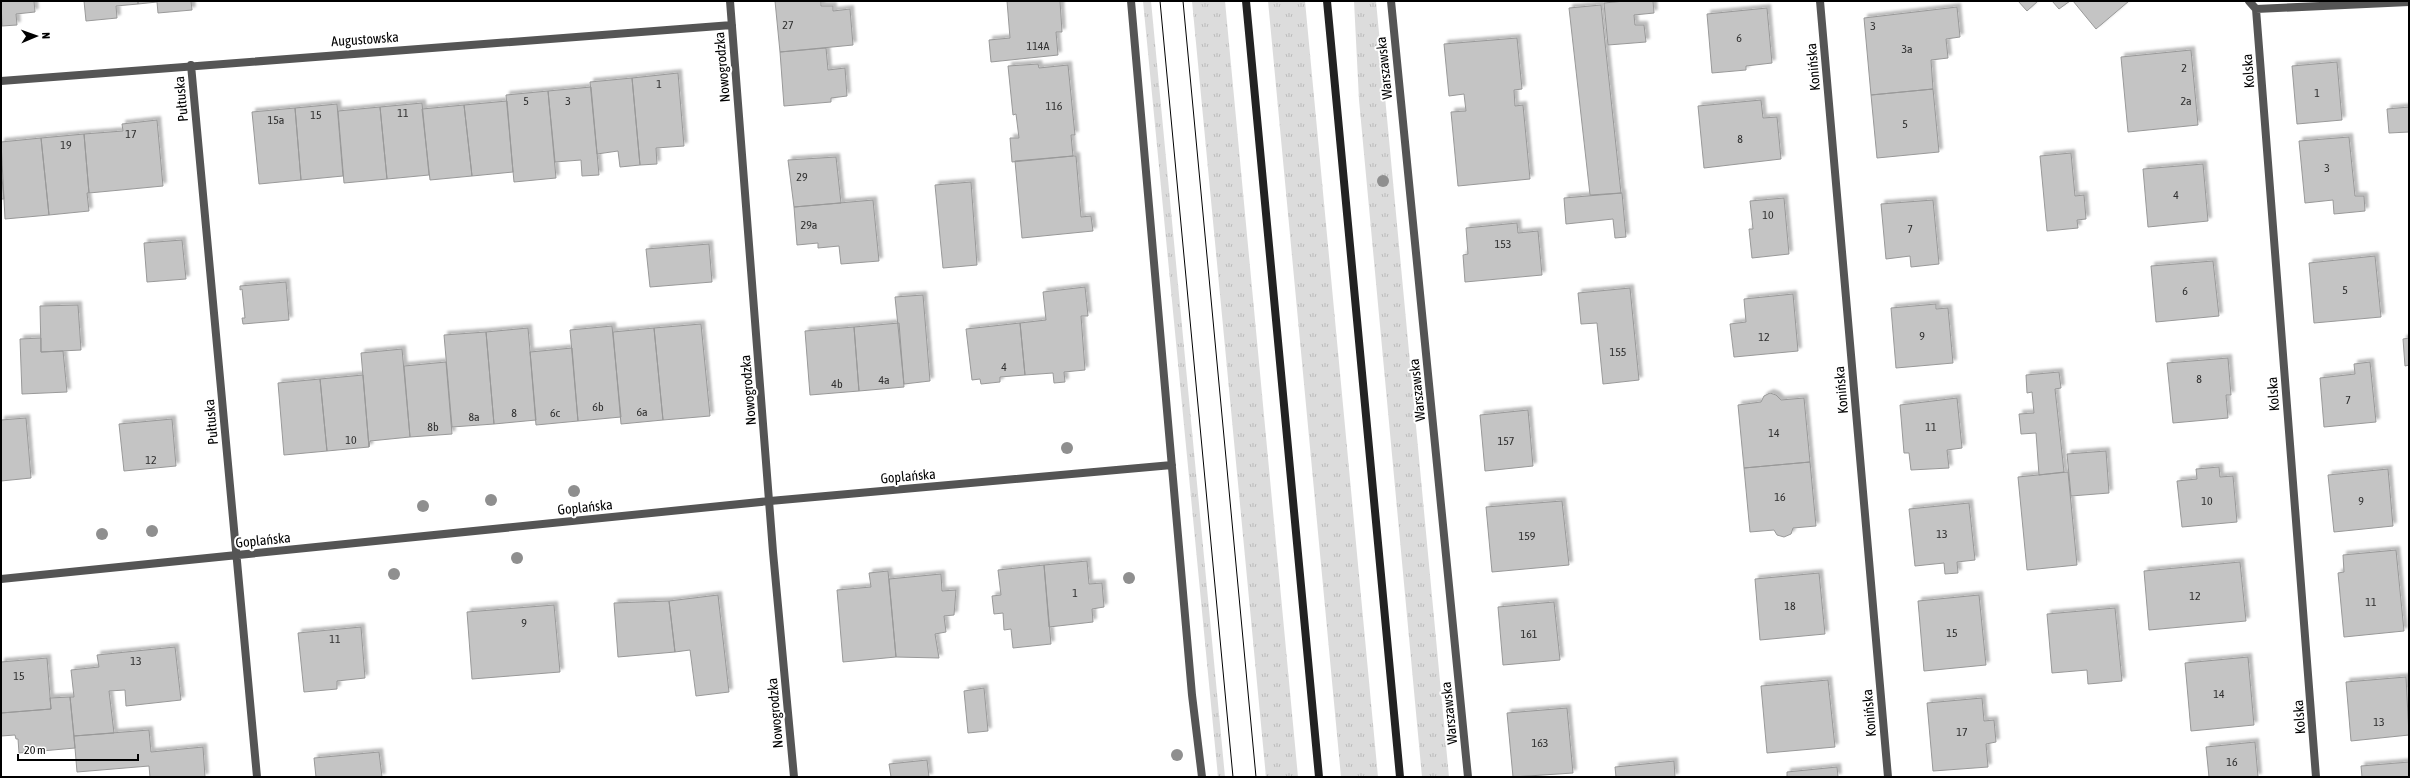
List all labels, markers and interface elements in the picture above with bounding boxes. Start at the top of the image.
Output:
north arrow [16,16,56,56]
house number: 27 [782,18,794,32]
house number: 3 [1870,19,1876,33]
street label: Augustowska [331,29,399,49]
street label: Nowogrodzka [711,31,733,103]
house number: 6 [1736,31,1742,45]
text: N [40,32,52,39]
street label: Warszawska [1373,36,1395,100]
house number: 114A [1027,39,1050,53]
house number: 3a [1901,42,1913,56]
street label: Konińska [1803,43,1823,91]
street label: Kolska [2239,53,2257,89]
house number: 2 [2181,61,2187,75]
street label: Pułtuska [171,76,191,122]
house number: 1 [656,77,662,91]
house number: 1 [2314,86,2320,100]
house number: 5 [523,94,529,108]
house number: 3 [565,94,571,108]
house number: 2a [2180,94,2192,108]
house number: 116 [1046,99,1063,113]
house number: 11 [397,106,409,120]
house number: 15 [310,108,322,122]
house number: 15a [268,113,284,127]
house number: 5 [1902,117,1908,131]
house number: 17 [125,127,137,141]
house number: 8 [1737,132,1743,146]
house number: 19 [60,138,72,152]
house number: 3 [2324,161,2330,175]
house number: 29 [796,170,808,184]
house number: 4 [2173,188,2179,202]
house number: 10 [1762,208,1774,222]
house number: 29a [801,218,817,232]
house number: 7 [1907,222,1913,236]
house number: 153 [1495,237,1511,251]
house number: 5 [2342,283,2348,297]
house number: 6 [2182,284,2188,298]
house number: 9 [1919,329,1925,343]
house number: 12 [1758,330,1770,344]
house number: 155 [1610,345,1626,359]
street label: Nowogrodzka [737,354,759,426]
street label: Warszawska [1406,358,1428,422]
house number: 4 [1001,360,1007,374]
street label: Konińska [1831,366,1851,414]
house number: 8 [2196,372,2202,386]
house number: 4a [878,373,890,387]
street label: Kolska [2264,376,2282,412]
house number: 4b [831,377,843,391]
house number: 7 [2345,393,2351,407]
street label: Pułtuska [201,399,221,445]
house number: 6b [592,400,604,414]
house number: 6a [636,405,648,419]
house number: 8 [511,406,517,420]
house number: 6c [550,406,561,420]
house number: 8a [468,410,480,424]
house number: 8b [427,420,439,434]
house number: 11 [1925,420,1937,434]
house number: 14 [1768,426,1780,440]
house number: 10 [345,433,357,447]
house number: 157 [1498,434,1515,448]
house number: 12 [145,453,157,467]
street label: Goplańska [880,466,936,486]
house number: 16 [1774,490,1786,504]
house number: 10 [2201,494,2213,508]
house number: 9 [2358,494,2364,508]
street label: Goplańska [557,496,613,518]
house number: 13 [1936,527,1948,541]
street label: Goplańska [235,529,291,551]
house number: 159 [1519,529,1536,543]
house number: 1 [1072,586,1078,600]
house number: 12 [2189,589,2201,603]
house number: 11 [2365,595,2377,609]
house number: 18 [1784,599,1796,613]
house number: 9 [521,616,527,630]
house number: 15 [1946,626,1958,640]
house number: 161 [1521,627,1538,641]
house number: 11 [329,632,341,646]
house number: 13 [130,654,142,668]
house number: 15 [13,669,25,683]
street label: Nowogrodzka [764,677,786,749]
street label: Warszawska [1438,681,1460,745]
house number: 14 [2213,687,2225,701]
street label: Konińska [1859,689,1879,737]
street label: Kolska [2290,699,2308,735]
house number: 13 [2373,715,2385,729]
house number: 17 [1956,725,1968,739]
scale bar [18,736,138,762]
house number: 163 [1532,736,1548,750]
text: 20 m [24,743,46,757]
house number: 16 [2226,755,2238,769]

